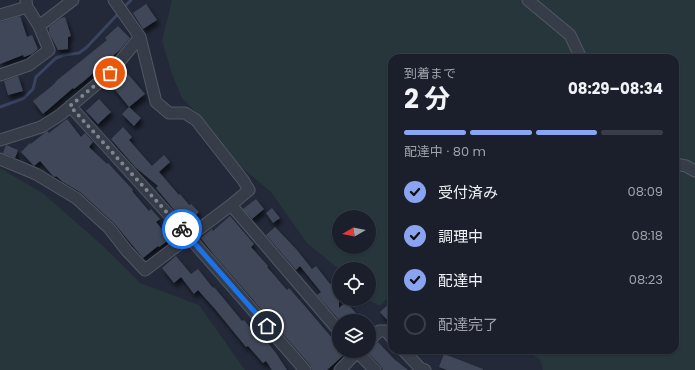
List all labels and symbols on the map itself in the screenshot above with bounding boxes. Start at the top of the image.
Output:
pin [93,56,127,90]
courier [162,209,202,249]
north arrow [332,210,376,254]
pin [250,309,284,343]

